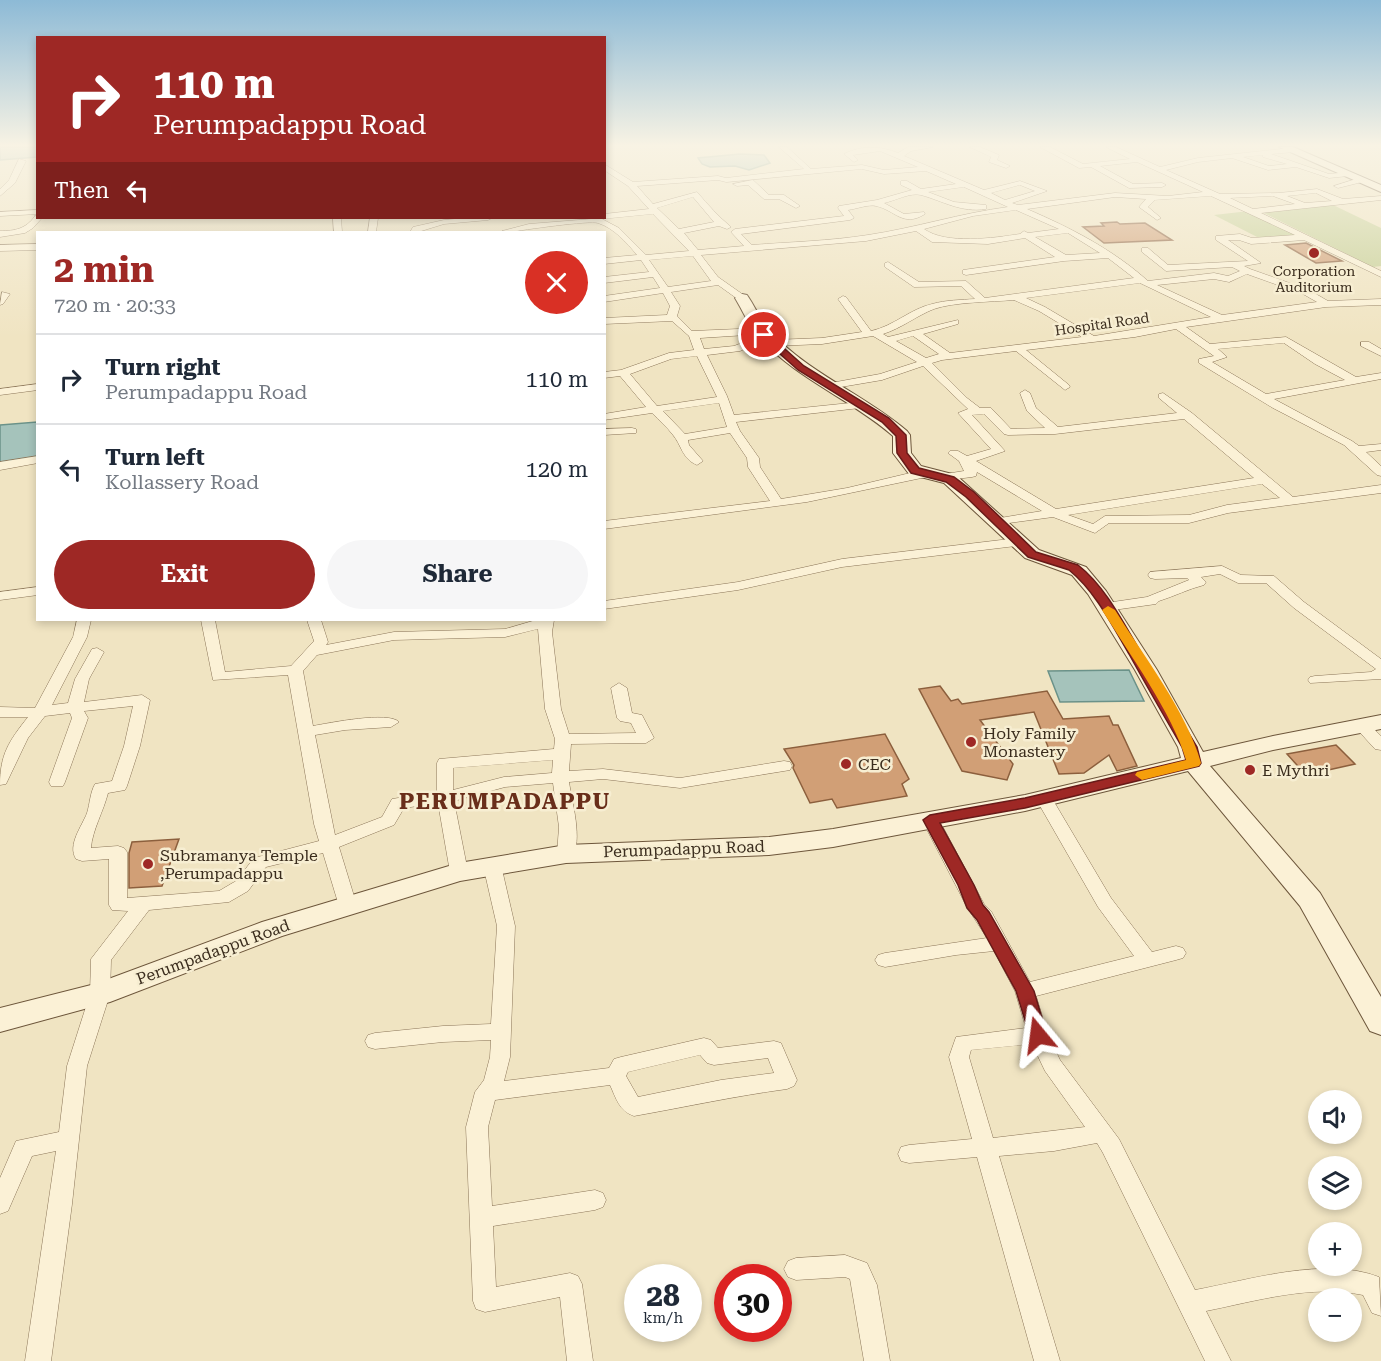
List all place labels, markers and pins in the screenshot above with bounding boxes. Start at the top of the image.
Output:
marker: Corporation Auditorium [1307,246,1321,260]
place label: Corporation Auditorium [1273,263,1355,295]
pin [738,309,789,360]
place label: Holy Family Monastery [983,724,1077,761]
marker: Holy Family Monastery [964,735,978,749]
place label: CEC [858,755,891,774]
marker: CEC [839,757,853,771]
place label: E Mythri [1262,761,1329,780]
marker: E Mythri [1243,763,1257,777]
place label: Subramanya Temple ,Perumpadappu [160,846,318,883]
marker: Subramanya Temple ,Perumpadappu [141,857,155,871]

